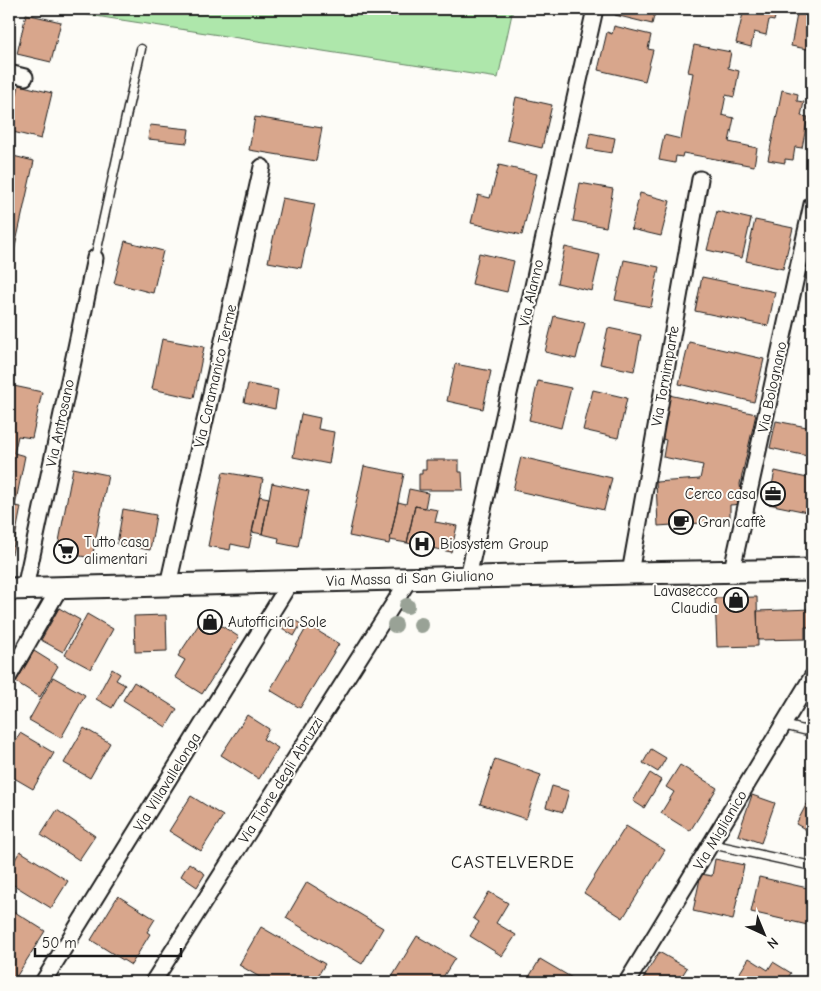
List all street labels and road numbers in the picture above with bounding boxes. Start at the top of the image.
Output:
street label: Via Alanno [515,258,547,328]
street label: Via Caramanico Terme [190,302,240,449]
street label: Via Tornimparte [647,324,683,428]
street label: Via Bolognano [754,340,790,434]
street label: Via Antrosano [42,377,78,468]
street label: Via Massa di San Giuliano [326,566,494,590]
street label: Via Tione degli Abruzzi [235,713,327,847]
street label: Via Villavallelonga [129,729,205,835]
street label: Via Miglianico [689,787,751,873]

